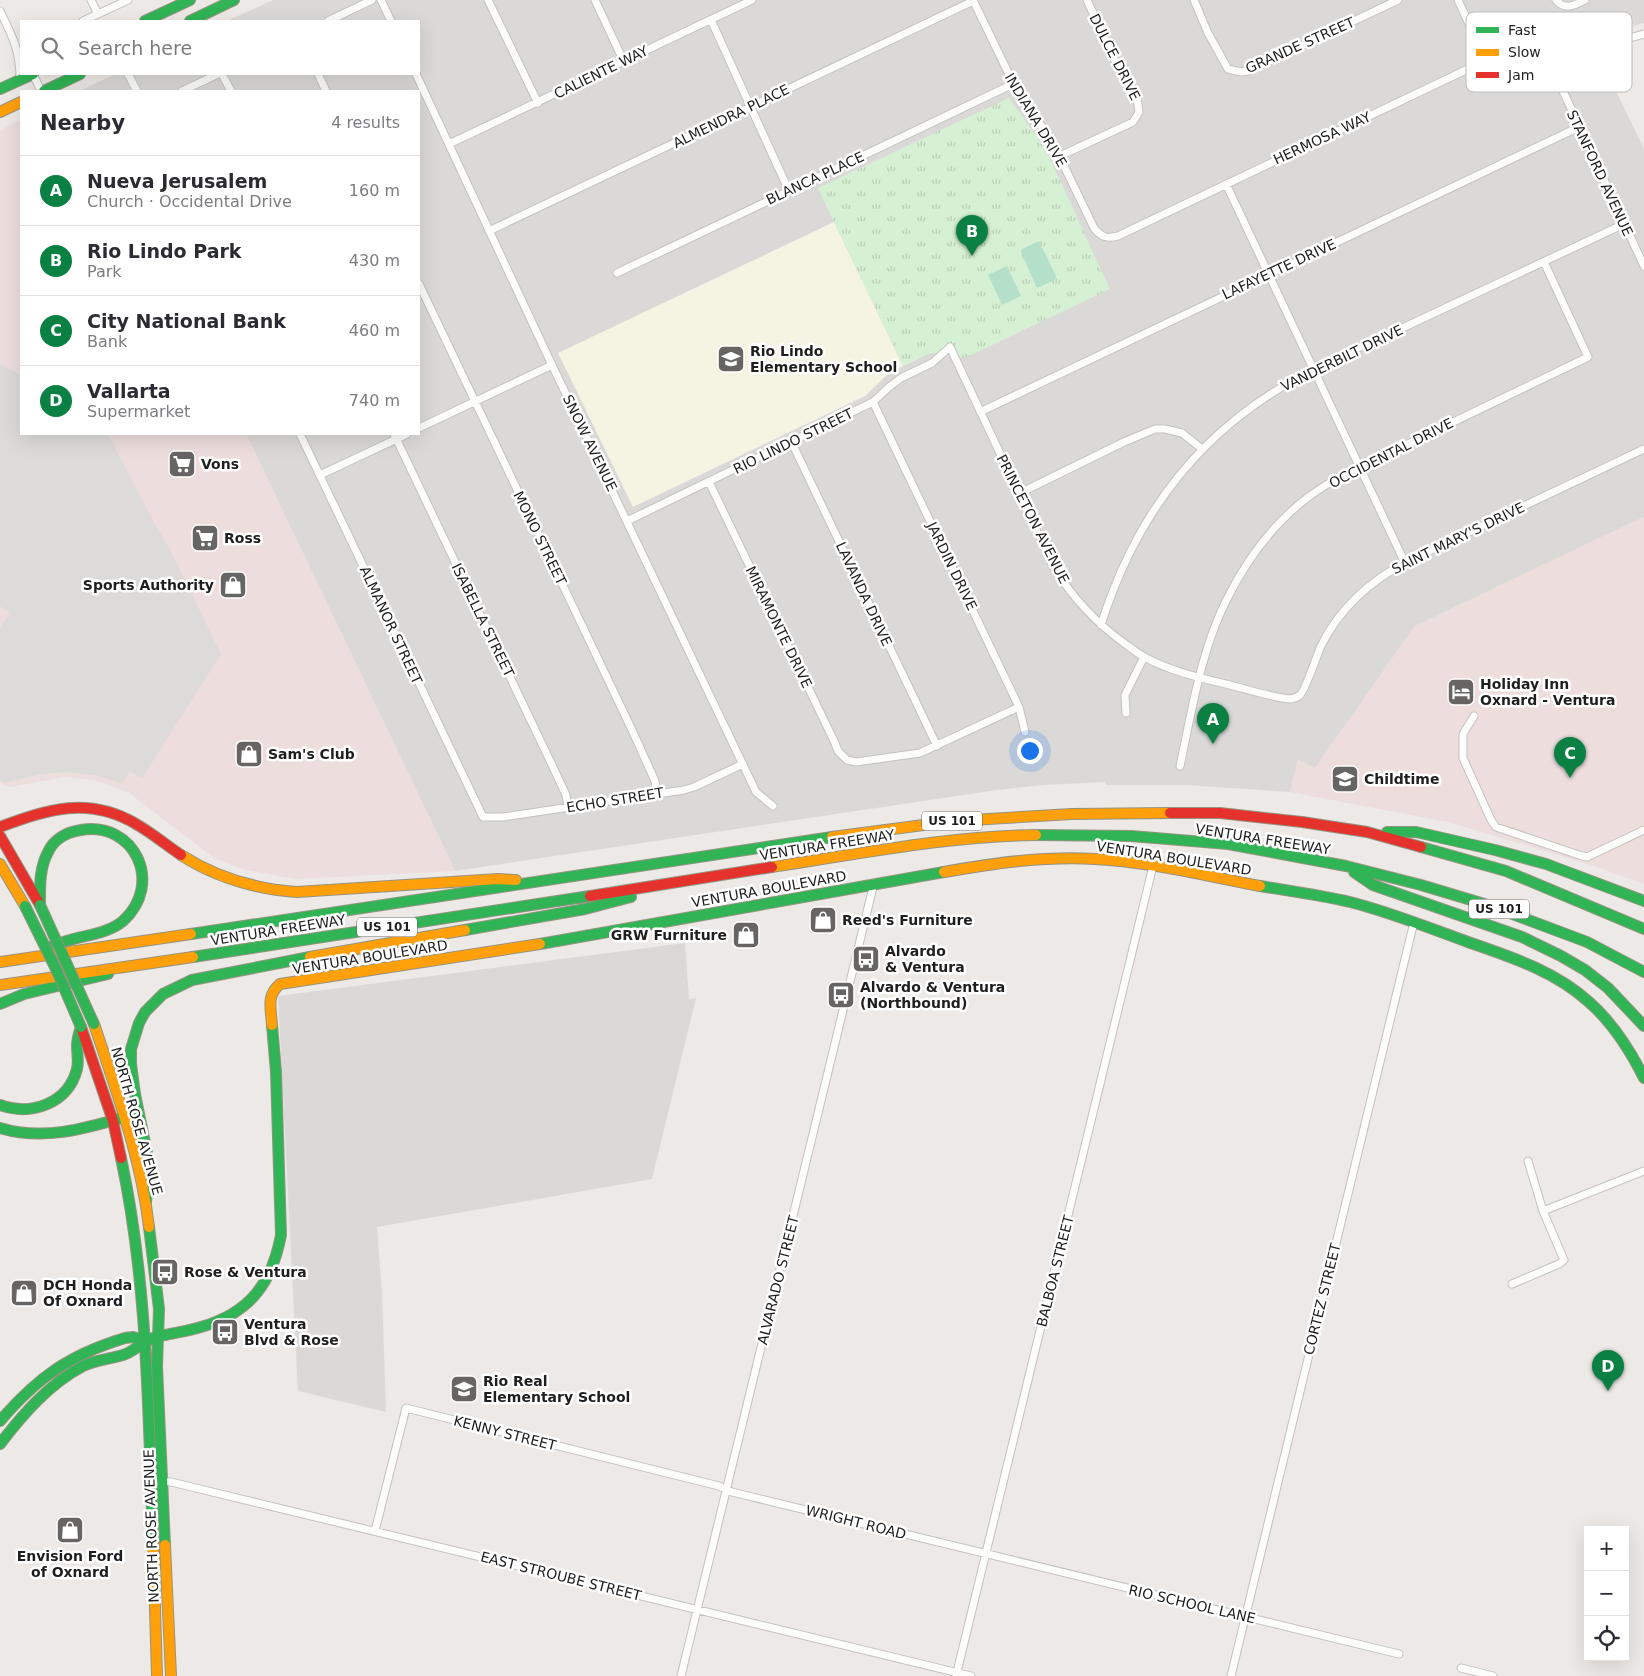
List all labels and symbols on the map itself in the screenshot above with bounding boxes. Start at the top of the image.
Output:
street label: DULCE DRIVE [1086,11,1144,103]
legend [1466,12,1632,92]
street label: GRANDE STREET [1243,14,1357,76]
text: Fast [1508,22,1537,38]
street label: CALIENTE WAY [551,42,651,102]
text: Slow [1508,44,1541,60]
text: Jam [1507,67,1534,83]
street label: INDIANA DRIVE [1002,70,1070,170]
street label: ALMENDRA PLACE [670,81,792,151]
street label: STANFORD AVENUE [1564,107,1636,239]
street label: HERMOSA WAY [1271,108,1374,168]
street label: BLANCA PLACE [764,148,866,208]
pin: B [956,215,988,256]
street label: LAFAYETTE DRIVE [1220,236,1338,302]
street label: VANDERBILT DRIVE [1278,321,1406,395]
place label: Rio Lindo Elementary School [750,343,897,375]
school or university icon: Rio Lindo Elementary School [716,344,746,374]
street label: SNOW AVENUE [560,392,620,494]
street label: RIO LINDO STREET [730,405,856,477]
street label: OCCIDENTAL DRIVE [1326,415,1456,491]
supermarket icon: Vons [167,449,197,479]
street label: PRINCETON AVENUE [994,452,1072,586]
place label: Vons [201,456,239,472]
street label: MONO STREET [510,488,570,588]
street label: SAINT MARY'S DRIVE [1389,499,1527,577]
street label: JARDIN DRIVE [923,518,980,613]
supermarket icon: Ross [190,523,220,553]
place label: Ross [224,530,261,546]
street label: LAVANDA DRIVE [833,539,895,649]
street label: ISABELLA STREET [448,560,518,680]
street label: ALMANOR STREET [357,564,426,687]
street label: MIRAMONTE DRIVE [743,564,815,690]
shop icon: Sports Authority [218,570,248,600]
place label: Sports Authority [83,577,214,593]
place label: Holiday Inn Oxnard - Ventura [1480,676,1615,708]
hotel icon: Holiday Inn Oxnard - Ventura [1446,677,1476,707]
pin: A [1197,703,1229,744]
pin: C [1554,737,1586,778]
your location [1017,738,1043,764]
shop icon: Sam's Club [234,739,264,769]
place label: Sam's Club [268,746,355,762]
school or university icon: Childtime [1330,764,1360,794]
place label: Childtime [1364,771,1439,787]
street label: ECHO STREET [565,784,665,816]
road number: US 101 [922,811,982,830]
street label: VENTURA FREEWAY [1194,820,1332,858]
street label: VENTURA FREEWAY [758,826,896,864]
street label: VENTURA BOULEVARD [1095,838,1253,878]
street label: VENTURA BOULEVARD [690,867,848,911]
road number: US 101 [1469,900,1529,919]
shop icon: Reed's Furniture [808,905,838,935]
street label: VENTURA FREEWAY [209,911,347,949]
place label: Reed's Furniture [842,912,973,928]
road number: US 101 [357,918,417,936]
shop icon: GRW Furniture [731,920,761,950]
place label: GRW Furniture [611,927,727,943]
street label: VENTURA BOULEVARD [291,937,449,977]
place label: Alvardo & Ventura [885,943,965,975]
bus stop icon: Alvardo & Ventura [851,944,881,974]
place label: Alvardo & Ventura (Northbound) [860,979,1005,1011]
bus stop icon: Alvardo & Ventura (Northbound) [826,980,856,1010]
street label: NORTH ROSE AVENUE [108,1045,166,1197]
street label: ALVARADO STREET [754,1213,802,1346]
street label: BALBOA STREET [1033,1213,1077,1329]
street label: CORTEZ STREET [1300,1241,1344,1356]
bus stop icon: Rose & Ventura [150,1257,180,1287]
place label: Rose & Ventura [184,1264,307,1280]
place label: DCH Honda Of Oxnard [43,1277,132,1309]
shop icon: DCH Honda Of Oxnard [9,1278,39,1308]
place label: Ventura Blvd & Rose [244,1316,339,1348]
bus stop icon: Ventura Blvd & Rose [210,1317,240,1347]
pin: D [1592,1350,1624,1391]
place label: Rio Real Elementary School [483,1373,630,1405]
school or university icon: Rio Real Elementary School [449,1374,479,1404]
street label: KENNY STREET [452,1412,558,1454]
street label: NORTH ROSE AVENUE [140,1449,162,1603]
street label: WRIGHT ROAD [804,1502,908,1542]
shop icon: Envision Ford of Oxnard [55,1515,85,1545]
place label: Envision Ford of Oxnard [17,1548,123,1580]
street label: EAST STROUBE STREET [479,1548,643,1604]
street label: RIO SCHOOL LANE [1127,1582,1257,1626]

